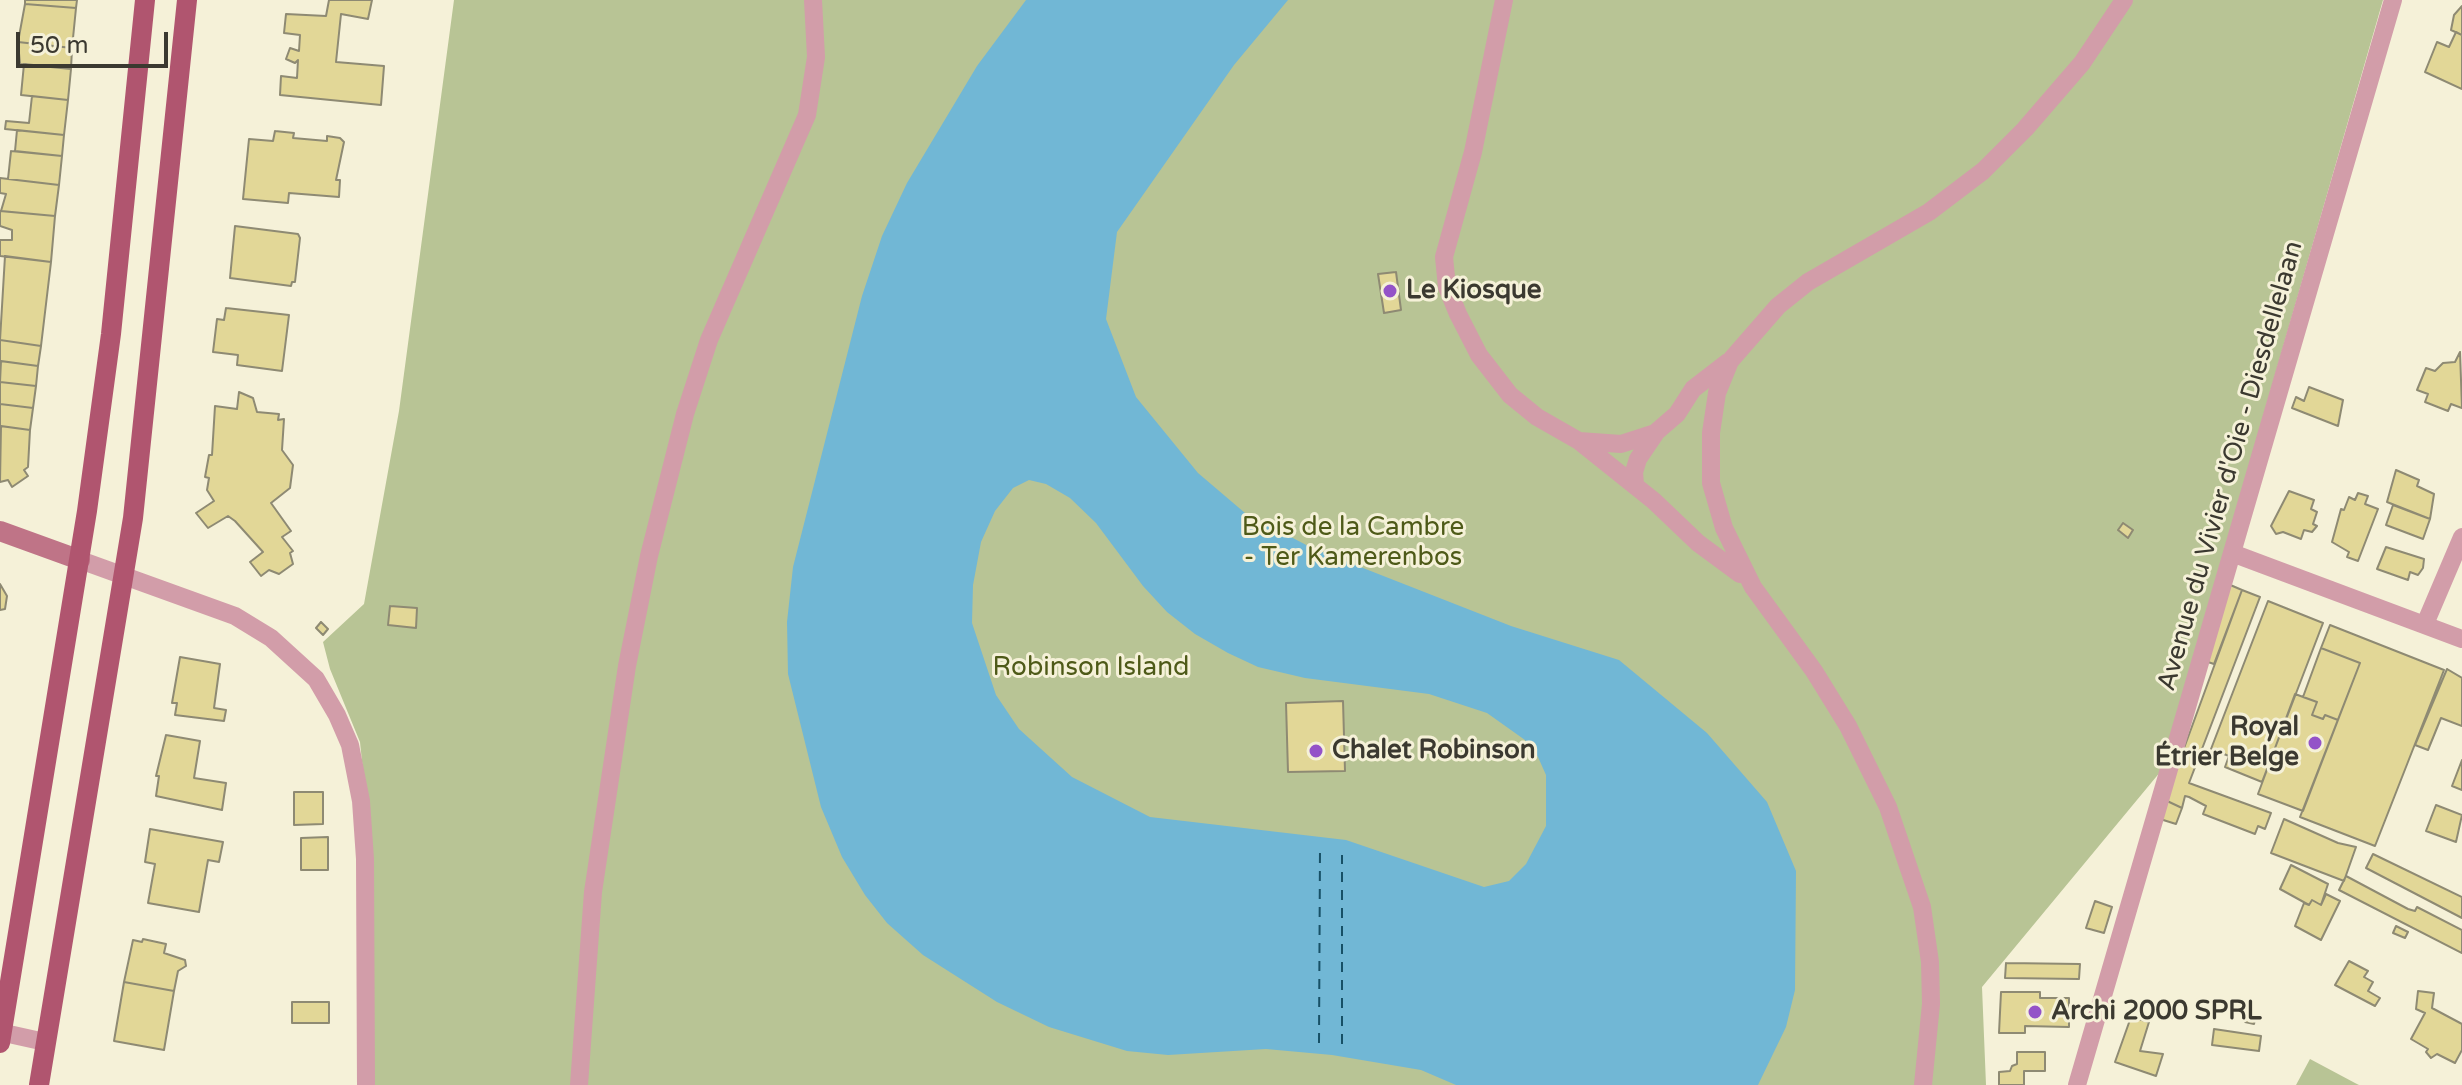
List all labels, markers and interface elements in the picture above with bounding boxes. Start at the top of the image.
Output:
scale bar [20,16,172,66]
text: 50 m [30,31,88,60]
street label: Avenue du Vivier d'Oie - Diesdellelaan [2152,238,2310,694]
place label: Le Kiosque [1406,275,1542,307]
marker: Le Kiosque [1381,282,1399,300]
park label: Bois de la Cambre - Ter Kamerenbos [1242,512,1464,574]
park label: Robinson Island [993,652,1189,684]
place label: Royal Étrier Belge [2155,712,2299,774]
marker: Royal Étrier Belge [2306,734,2324,752]
place label: Chalet Robinson [1332,735,1536,767]
marker: Chalet Robinson [1307,742,1325,760]
place label: Archi 2000 SPRL [2051,996,2262,1028]
marker: Archi 2000 SPRL [2026,1003,2044,1021]

